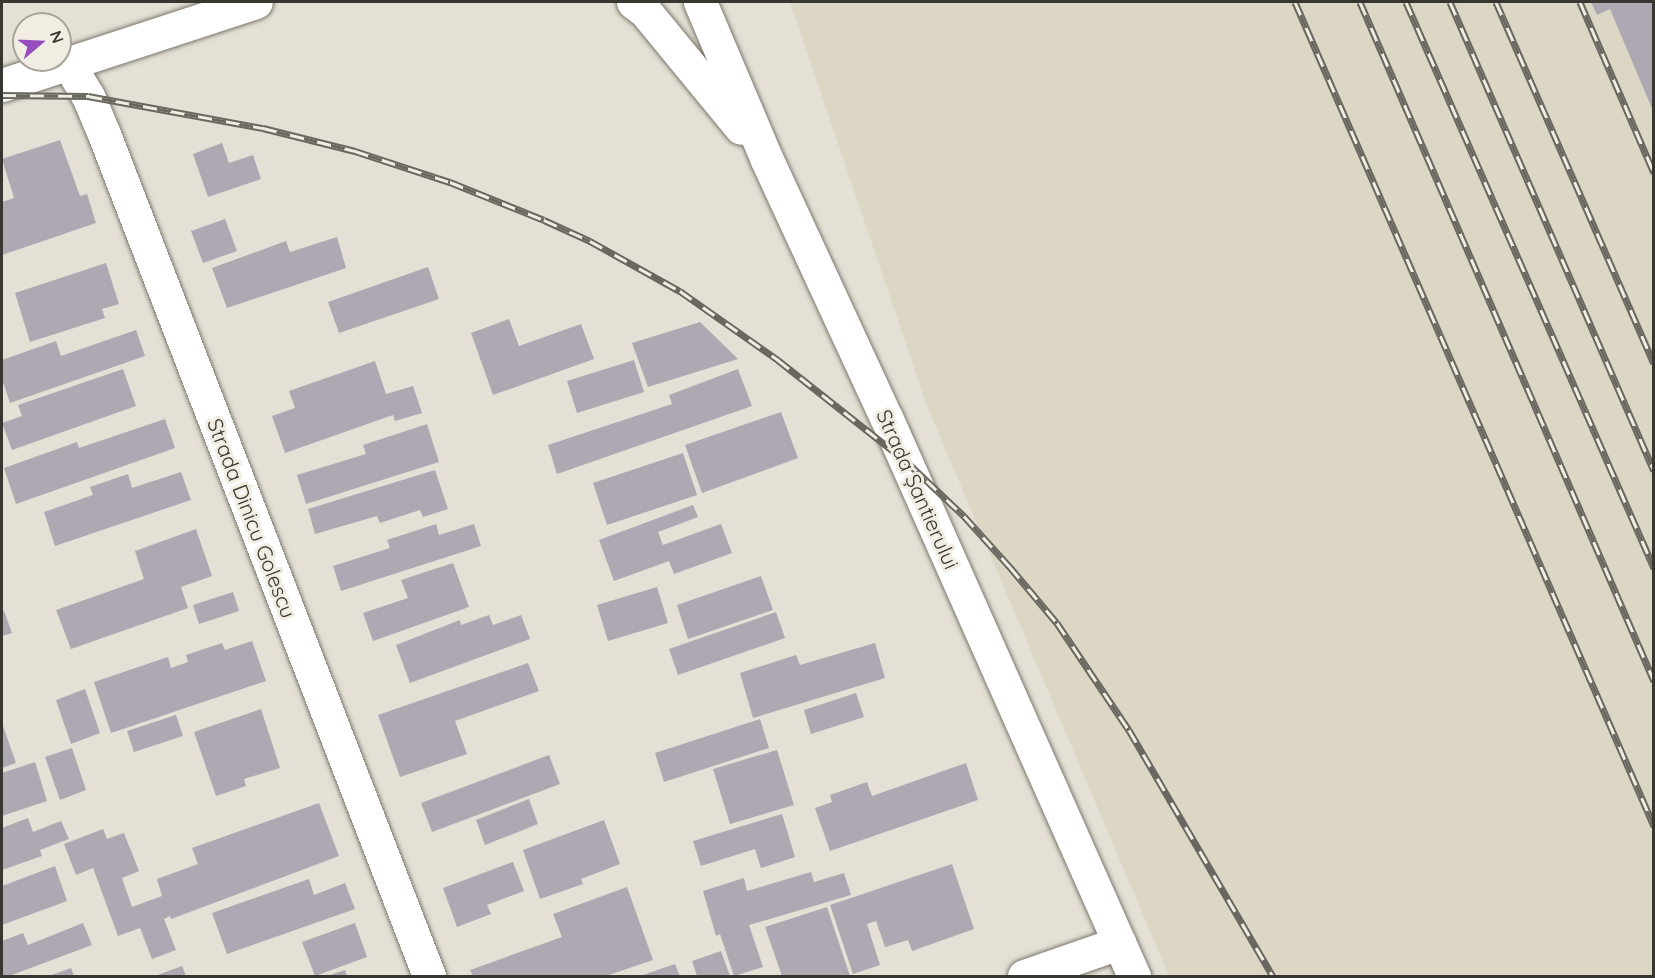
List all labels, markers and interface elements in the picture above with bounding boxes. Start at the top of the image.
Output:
north arrow [12,12,72,72]
text: N [46,28,68,46]
street label: Strada Șantierului [872,405,964,573]
street label: Strada Dinicu Golescu [202,415,302,621]

